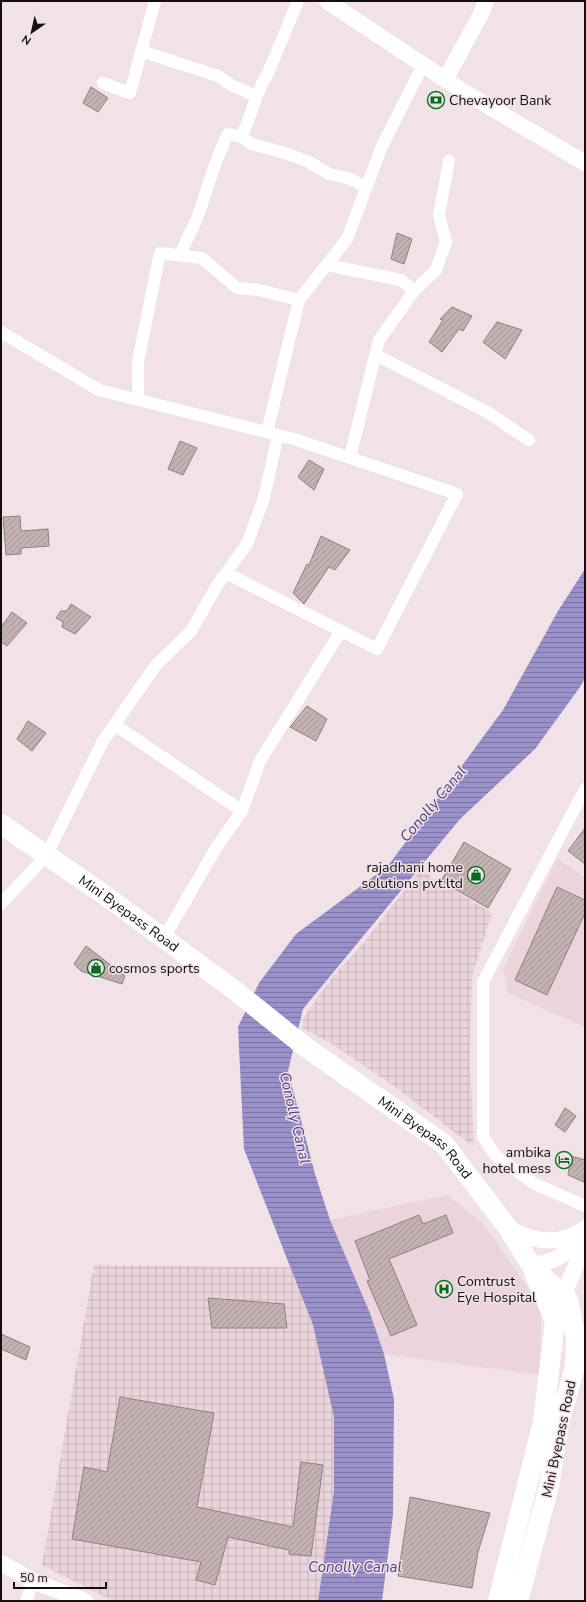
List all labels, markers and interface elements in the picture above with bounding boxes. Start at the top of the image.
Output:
north arrow [12,12,52,52]
text: N [19,31,34,48]
bank icon: Chevayoor Bank [426,90,446,110]
place label: Chevayoor Bank [449,91,552,110]
water label: Conolly Canal [395,762,471,846]
place label: rajadhani home solutions pvt.ltd [362,858,463,893]
shop icon: rajadhani home solutions pvt.ltd [466,865,486,885]
street label: Mini Byepass Road [75,871,183,956]
shop icon: cosmos sports [86,958,106,978]
place label: cosmos sports [109,959,200,978]
water label: Conolly Canal [275,1070,315,1166]
street label: Mini Byepass Road [374,1091,476,1182]
place label: ambika hotel mess [482,1143,551,1178]
hotel icon: ambika hotel mess [554,1150,574,1170]
place label: Comtrust Eye Hospital [457,1272,537,1307]
hospital icon: Comtrust Eye Hospital [434,1279,454,1299]
street label: Mini Byepass Road [537,1379,581,1499]
water label: Conolly Canal [308,1557,402,1577]
scale bar [14,1564,106,1590]
text: 50 m [20,1570,48,1586]

